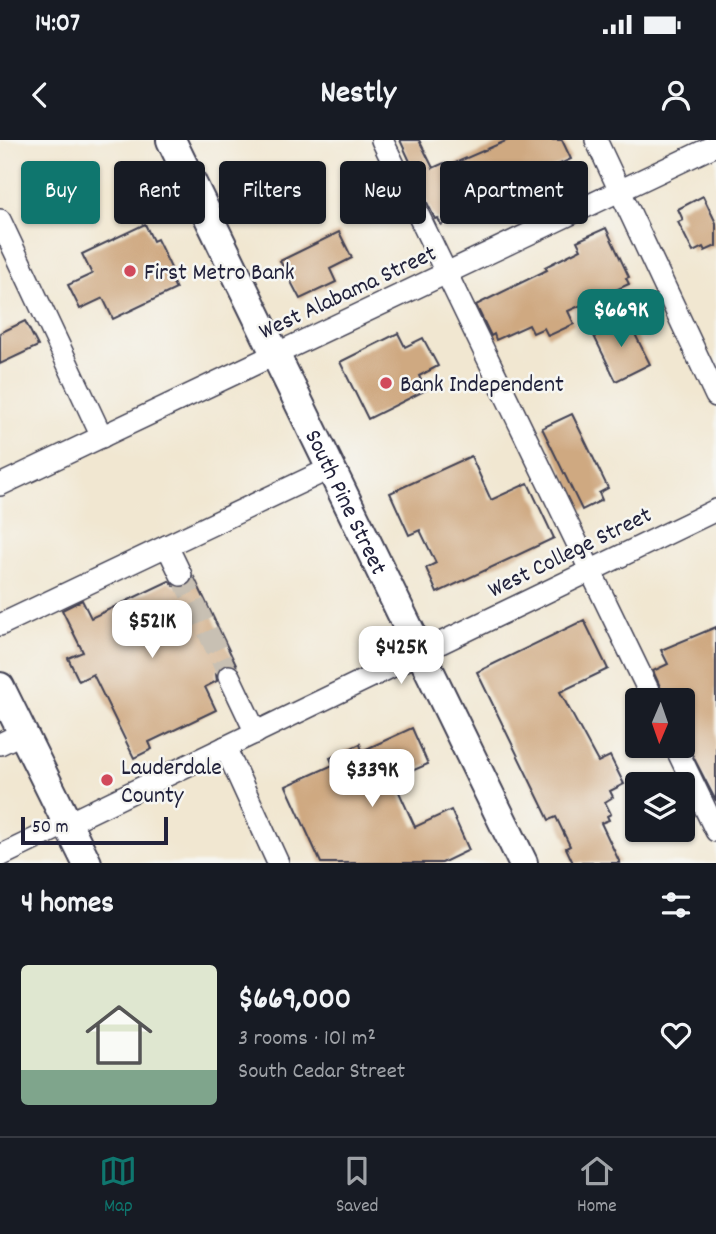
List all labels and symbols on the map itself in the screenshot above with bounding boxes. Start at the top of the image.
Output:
street label: West Alabama Street [254,238,443,350]
place label: First Metro Bank [144,257,295,291]
marker: First Metro Bank [122,263,138,279]
pin: $669K [572,290,670,349]
place label: Bank Independent [400,369,564,403]
marker: Bank Independent [378,375,394,391]
street label: South Pine Street [294,424,394,581]
street label: West College Street [483,499,658,608]
pin: $521K [103,601,201,660]
pin: $425K [352,626,450,686]
north arrow [625,688,695,758]
pin: $339K [323,750,421,809]
place label: Lauderdale County [121,752,222,814]
marker: Lauderdale County [99,772,115,788]
scale bar [21,814,168,846]

